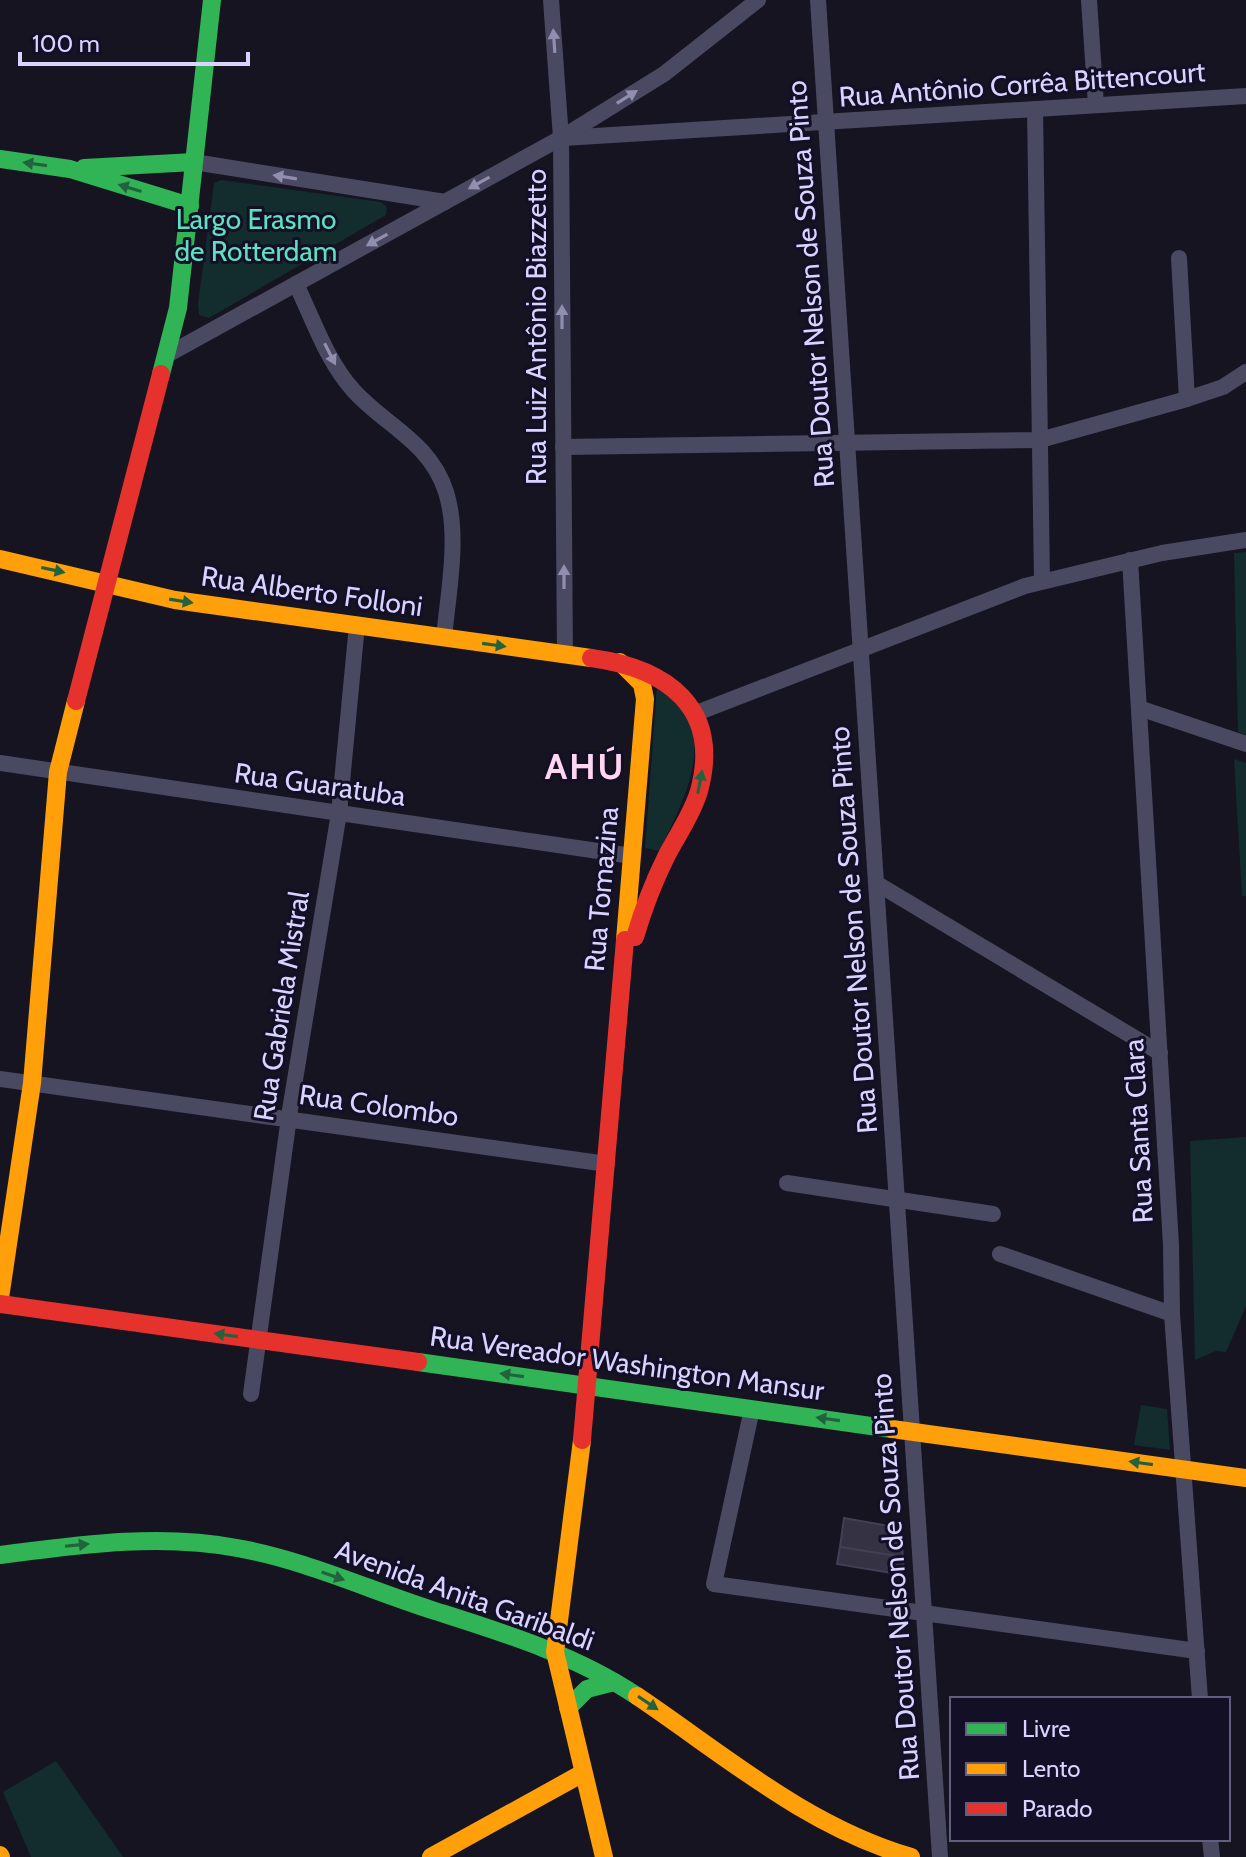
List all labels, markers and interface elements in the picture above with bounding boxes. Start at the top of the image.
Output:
scale bar [20,16,248,66]
one-way arrow [547,28,560,53]
text: 100 m [32,29,100,58]
street label: Rua Antônio Corrêa Bittencourt [838,54,1206,114]
street label: Rua Doutor Nelson de Souza Pinto [779,79,841,489]
one-way arrow [616,90,638,104]
one-way arrow [22,157,47,170]
street label: Rua Luiz Antônio Biazzetto [519,169,553,485]
one-way arrow [272,170,297,183]
one-way arrow [467,177,490,190]
one-way arrow [117,181,141,194]
park label: Largo Erasmo de Rotterdam [175,202,337,268]
one-way arrow [366,232,388,246]
one-way arrow [556,304,568,329]
one-way arrow [323,342,337,365]
street label: Rua Alberto Folloni [199,559,425,623]
one-way arrow [41,564,66,577]
one-way arrow [558,564,570,589]
one-way arrow [169,595,194,608]
one-way arrow [482,639,507,652]
street label: Rua Doutor Nelson de Souza Pinto [822,725,884,1135]
district label: AHÚ [545,744,625,788]
street label: Rua Guaratuba [232,755,408,813]
one-way arrow [694,770,706,795]
street label: Rua Tomazina [577,805,625,973]
street label: Rua Gabriela Mistral [246,888,316,1123]
street label: Rua Santa Clara [1116,1037,1160,1224]
street label: Rua Colombo [297,1077,461,1133]
street label: Rua Vereador Washington Mansur [428,1318,826,1408]
one-way arrow [214,1328,239,1341]
one-way arrow [499,1368,524,1381]
street label: Rua Doutor Nelson de Souza Pinto [864,1372,926,1782]
one-way arrow [815,1412,840,1425]
one-way arrow [1128,1456,1153,1469]
street label: Avenida Anita Garibaldi [331,1532,599,1658]
one-way arrow [65,1539,90,1552]
one-way arrow [321,1570,345,1582]
one-way arrow [637,1695,658,1710]
legend [950,1697,1230,1841]
text: Livre [1022,1714,1070,1743]
text: Lento [1022,1754,1081,1783]
text: Parado [1022,1794,1092,1823]

